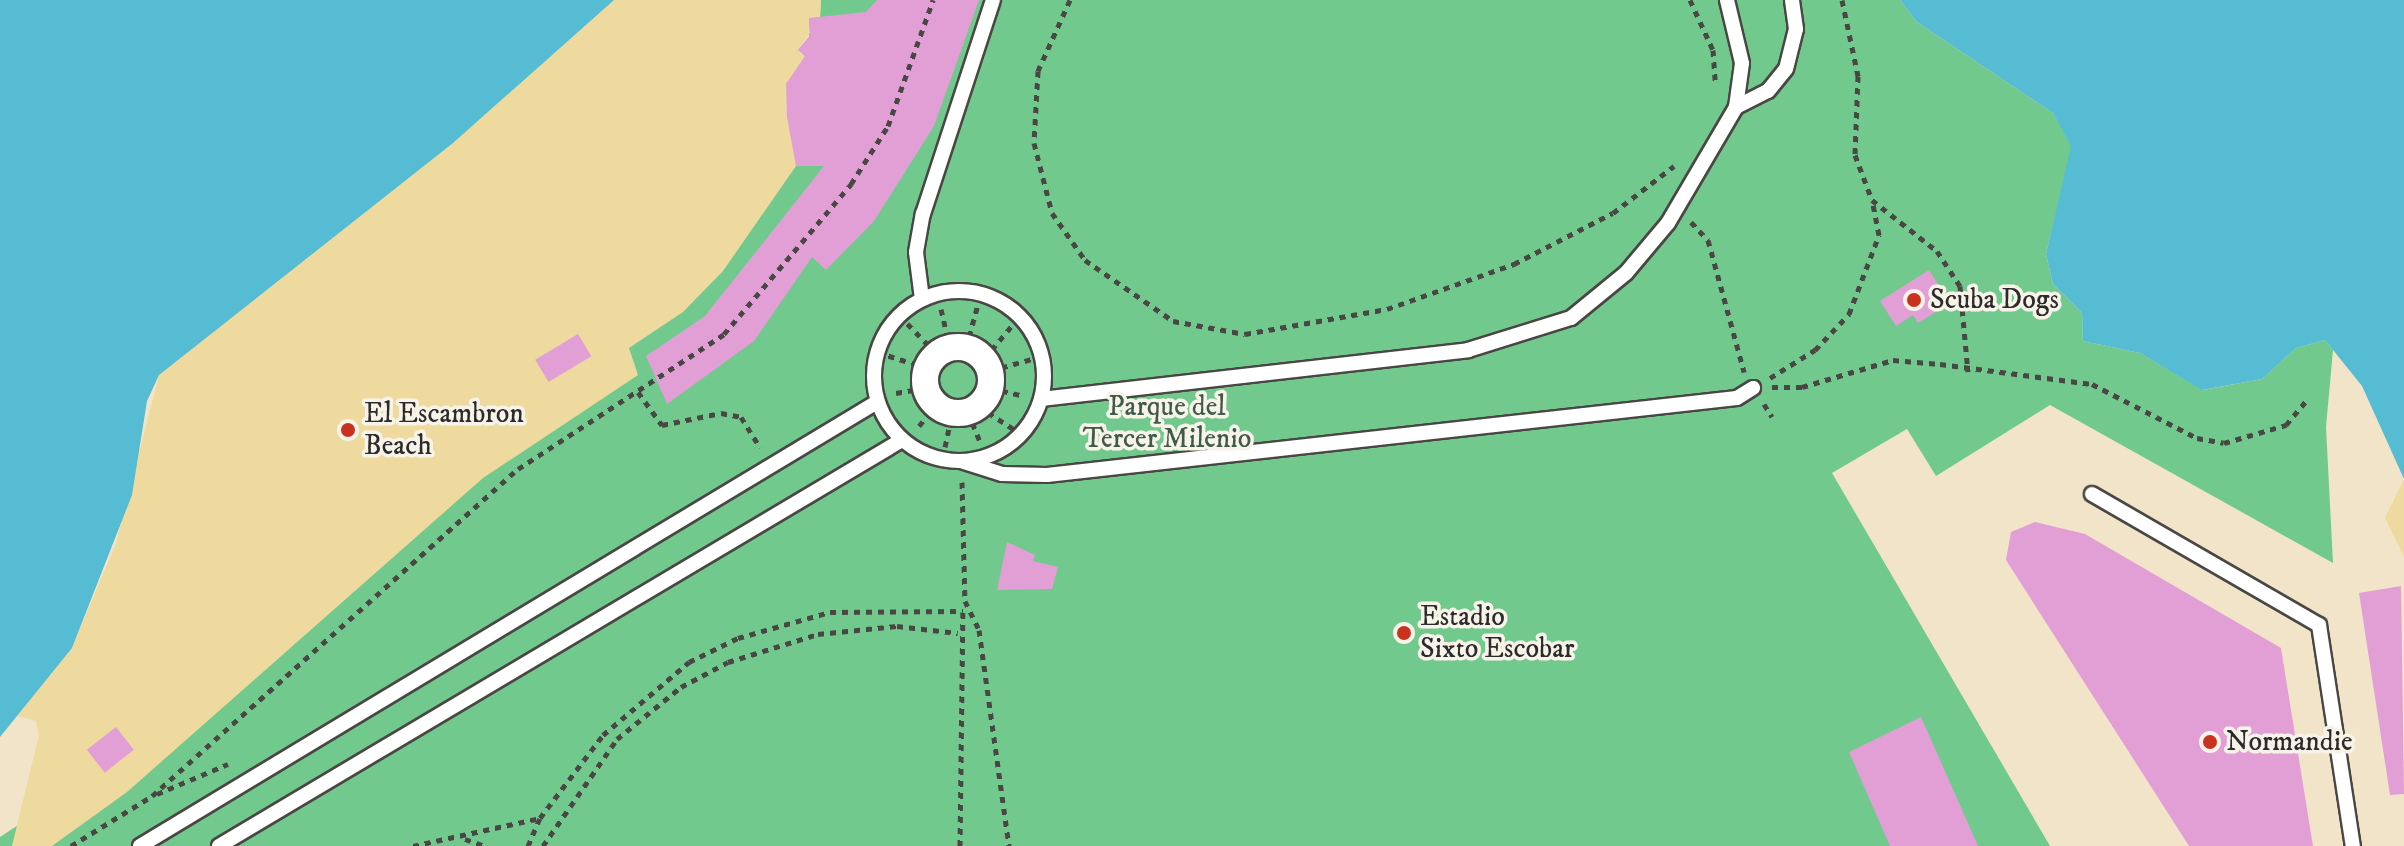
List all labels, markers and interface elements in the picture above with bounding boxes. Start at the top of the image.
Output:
place label: Scuba Dogs [1930,283,2059,317]
marker: Scuba Dogs [1905,291,1923,309]
park label: Parque del Tercer Milenio [1083,390,1251,456]
place label: El Escambron Beach [364,397,524,463]
marker: El Escambron Beach [339,421,357,439]
place label: Estadio Sixto Escobar [1420,600,1575,666]
marker: Estadio Sixto Escobar [1395,624,1413,642]
place label: Normandie [2226,725,2353,759]
marker: Normandie [2201,733,2219,751]

